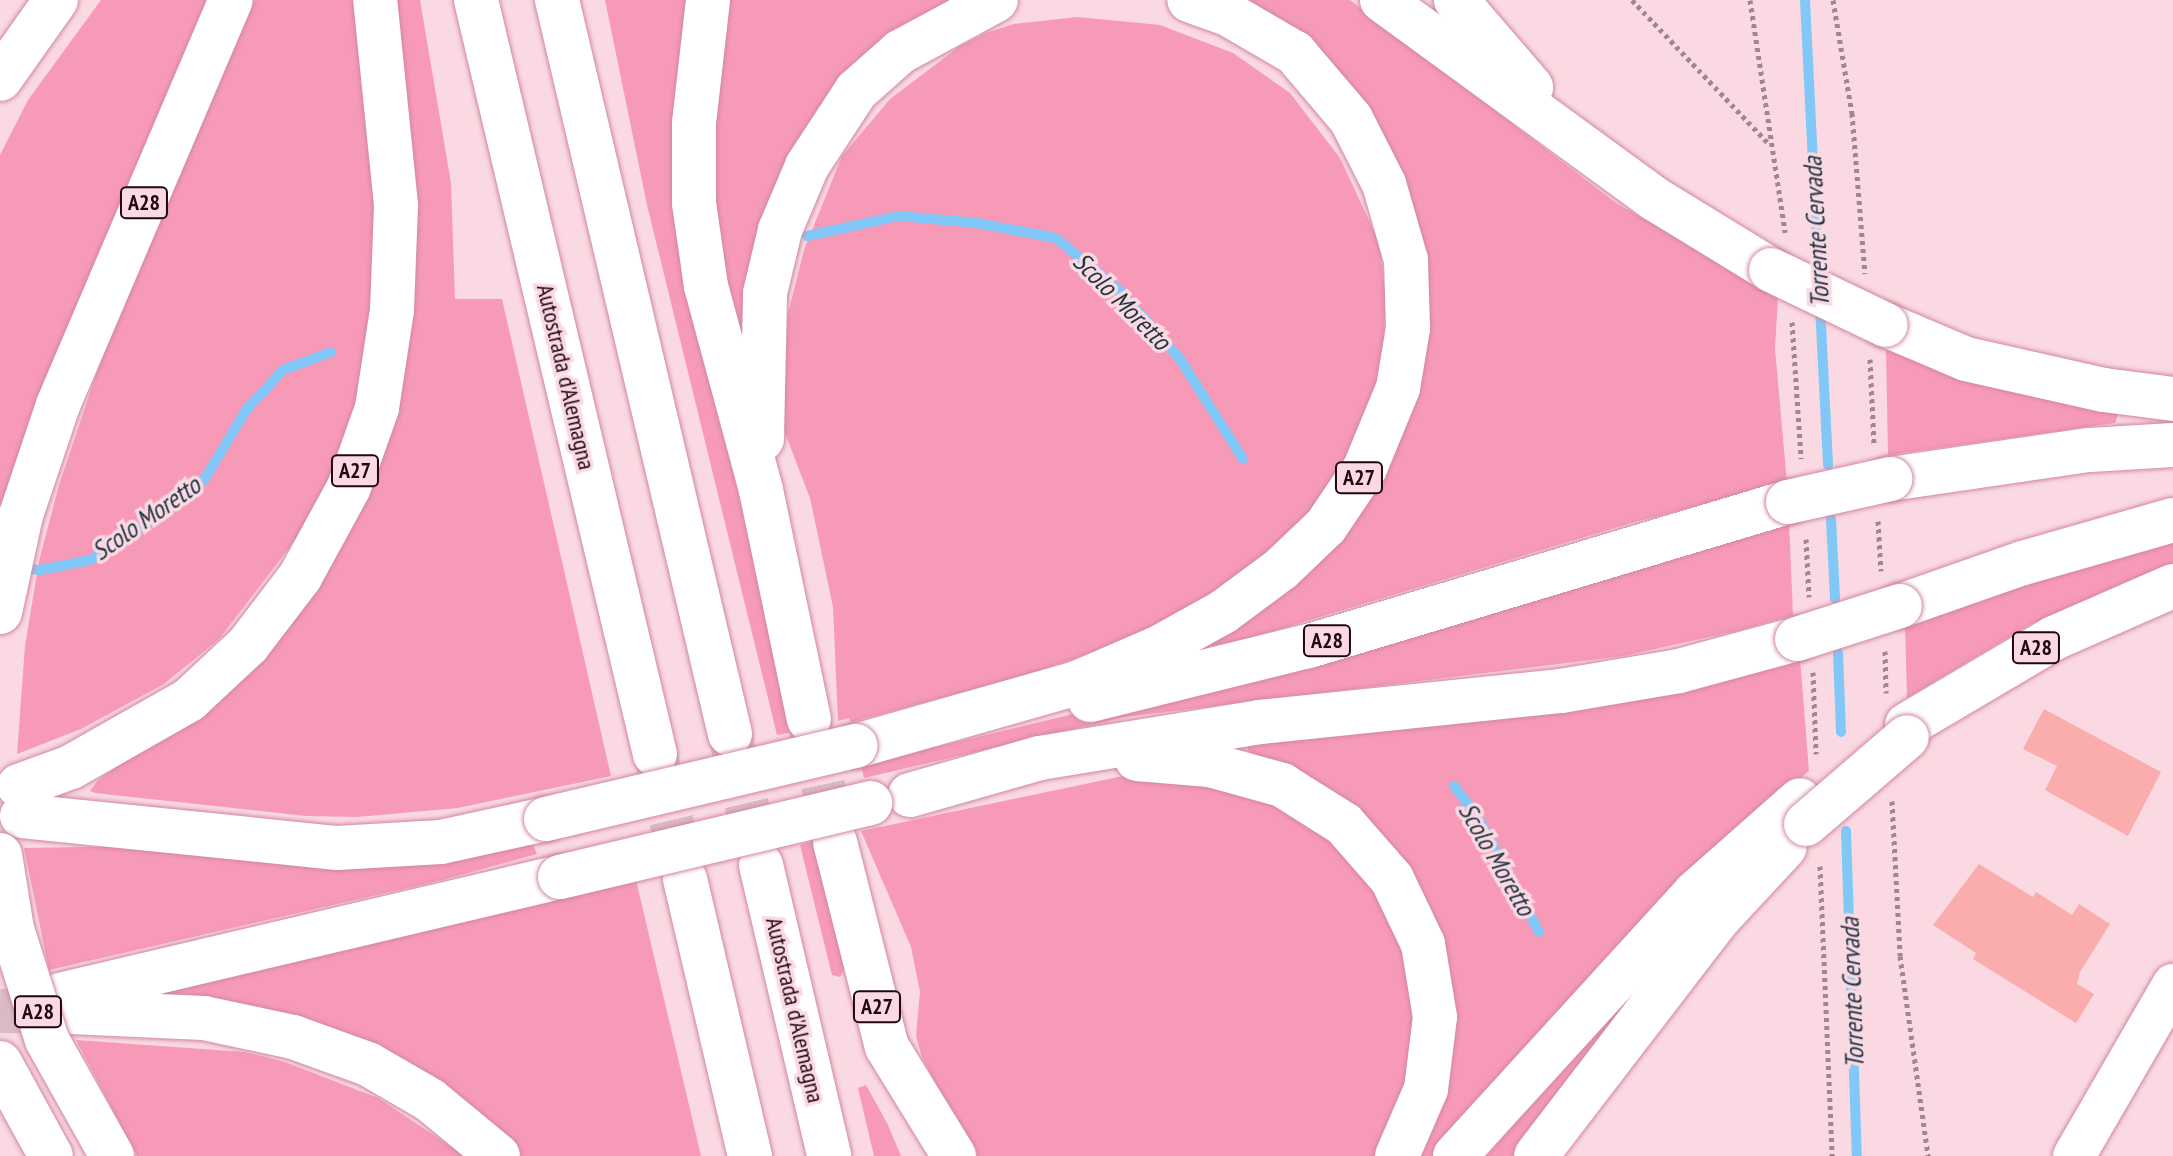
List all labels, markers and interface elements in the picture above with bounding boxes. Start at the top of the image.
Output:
water label: Torrente Cervada [1796,156,1836,308]
road number: A28 [118,185,170,221]
water label: Scolo Moretto [1067,246,1177,356]
street label: Autostrada d'Alemagna [531,281,601,473]
road number: A27 [329,453,381,489]
road number: A27 [1333,460,1385,496]
water label: Scolo Moretto [86,469,206,567]
road number: A28 [1301,623,1353,659]
road number: A28 [2010,630,2062,666]
water label: Scolo Moretto [1452,797,1542,921]
street label: Autostrada d'Alemagna [760,914,830,1106]
water label: Torrente Cervada [1834,917,1870,1069]
road number: A27 [851,989,903,1025]
road number: A28 [12,994,64,1030]

